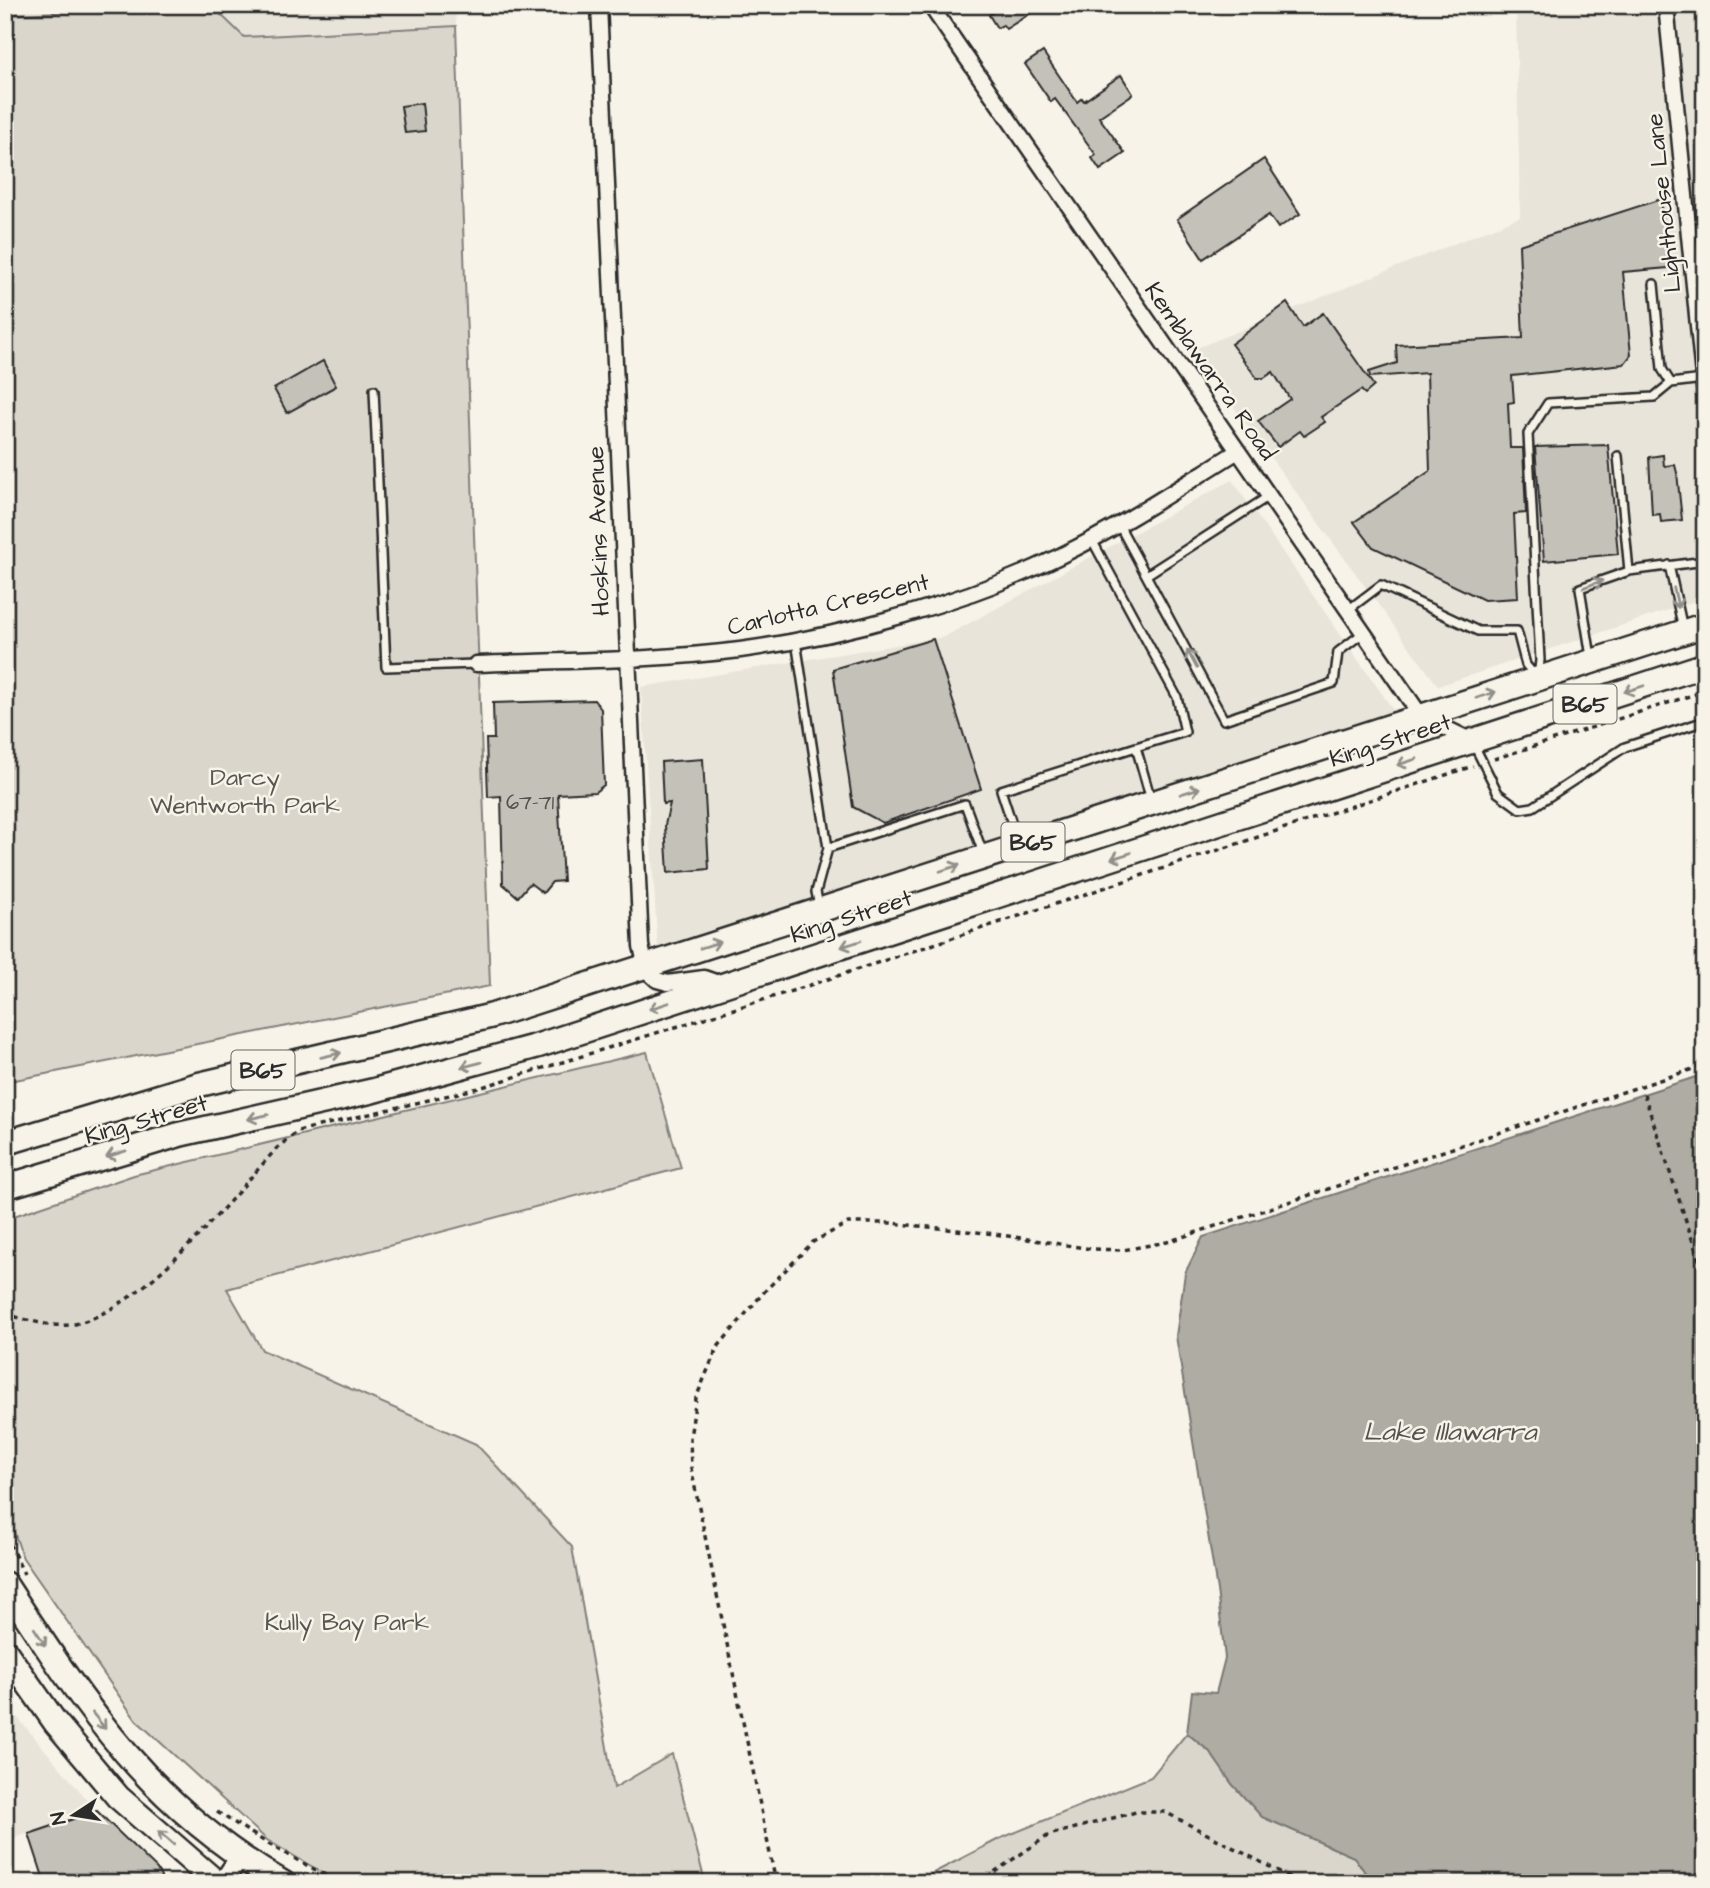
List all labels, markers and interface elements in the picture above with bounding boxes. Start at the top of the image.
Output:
street label: Lighthouse Lane [1638,111,1691,294]
street label: Kemblawarra Road [1136,276,1285,468]
street label: Hoskins Avenue [579,445,619,617]
street label: Carlotta Crescent [724,565,933,645]
one-way arrow [1581,577,1603,589]
one-way arrow [1670,586,1684,609]
one-way arrow [1185,649,1199,670]
one-way arrow [1623,683,1645,696]
road number: B65 [1554,684,1616,724]
one-way arrow [1475,688,1497,701]
street label: King Street [1325,705,1456,778]
one-way arrow [1397,757,1419,770]
park label: Darcy Wentworth Park [150,761,340,823]
one-way arrow [1179,784,1201,797]
house number: 67-71 [506,788,554,817]
road number: B65 [1002,822,1064,862]
one-way arrow [1111,850,1133,863]
one-way arrow [939,861,961,874]
street label: King Street [786,881,917,954]
one-way arrow [699,938,721,951]
one-way arrow [840,939,862,951]
one-way arrow [648,1001,670,1014]
one-way arrow [319,1048,342,1061]
road number: B65 [232,1050,294,1090]
one-way arrow [460,1059,483,1072]
street label: King Street [81,1086,212,1155]
one-way arrow [247,1110,270,1124]
one-way arrow [105,1148,127,1161]
water label: Lake Illawarra [1363,1414,1538,1450]
park label: Kully Bay Park [265,1606,430,1641]
one-way arrow [33,1627,47,1646]
one-way arrow [91,1711,106,1729]
north arrow [38,1780,108,1850]
text: N [44,1810,73,1827]
one-way arrow [157,1830,175,1846]

